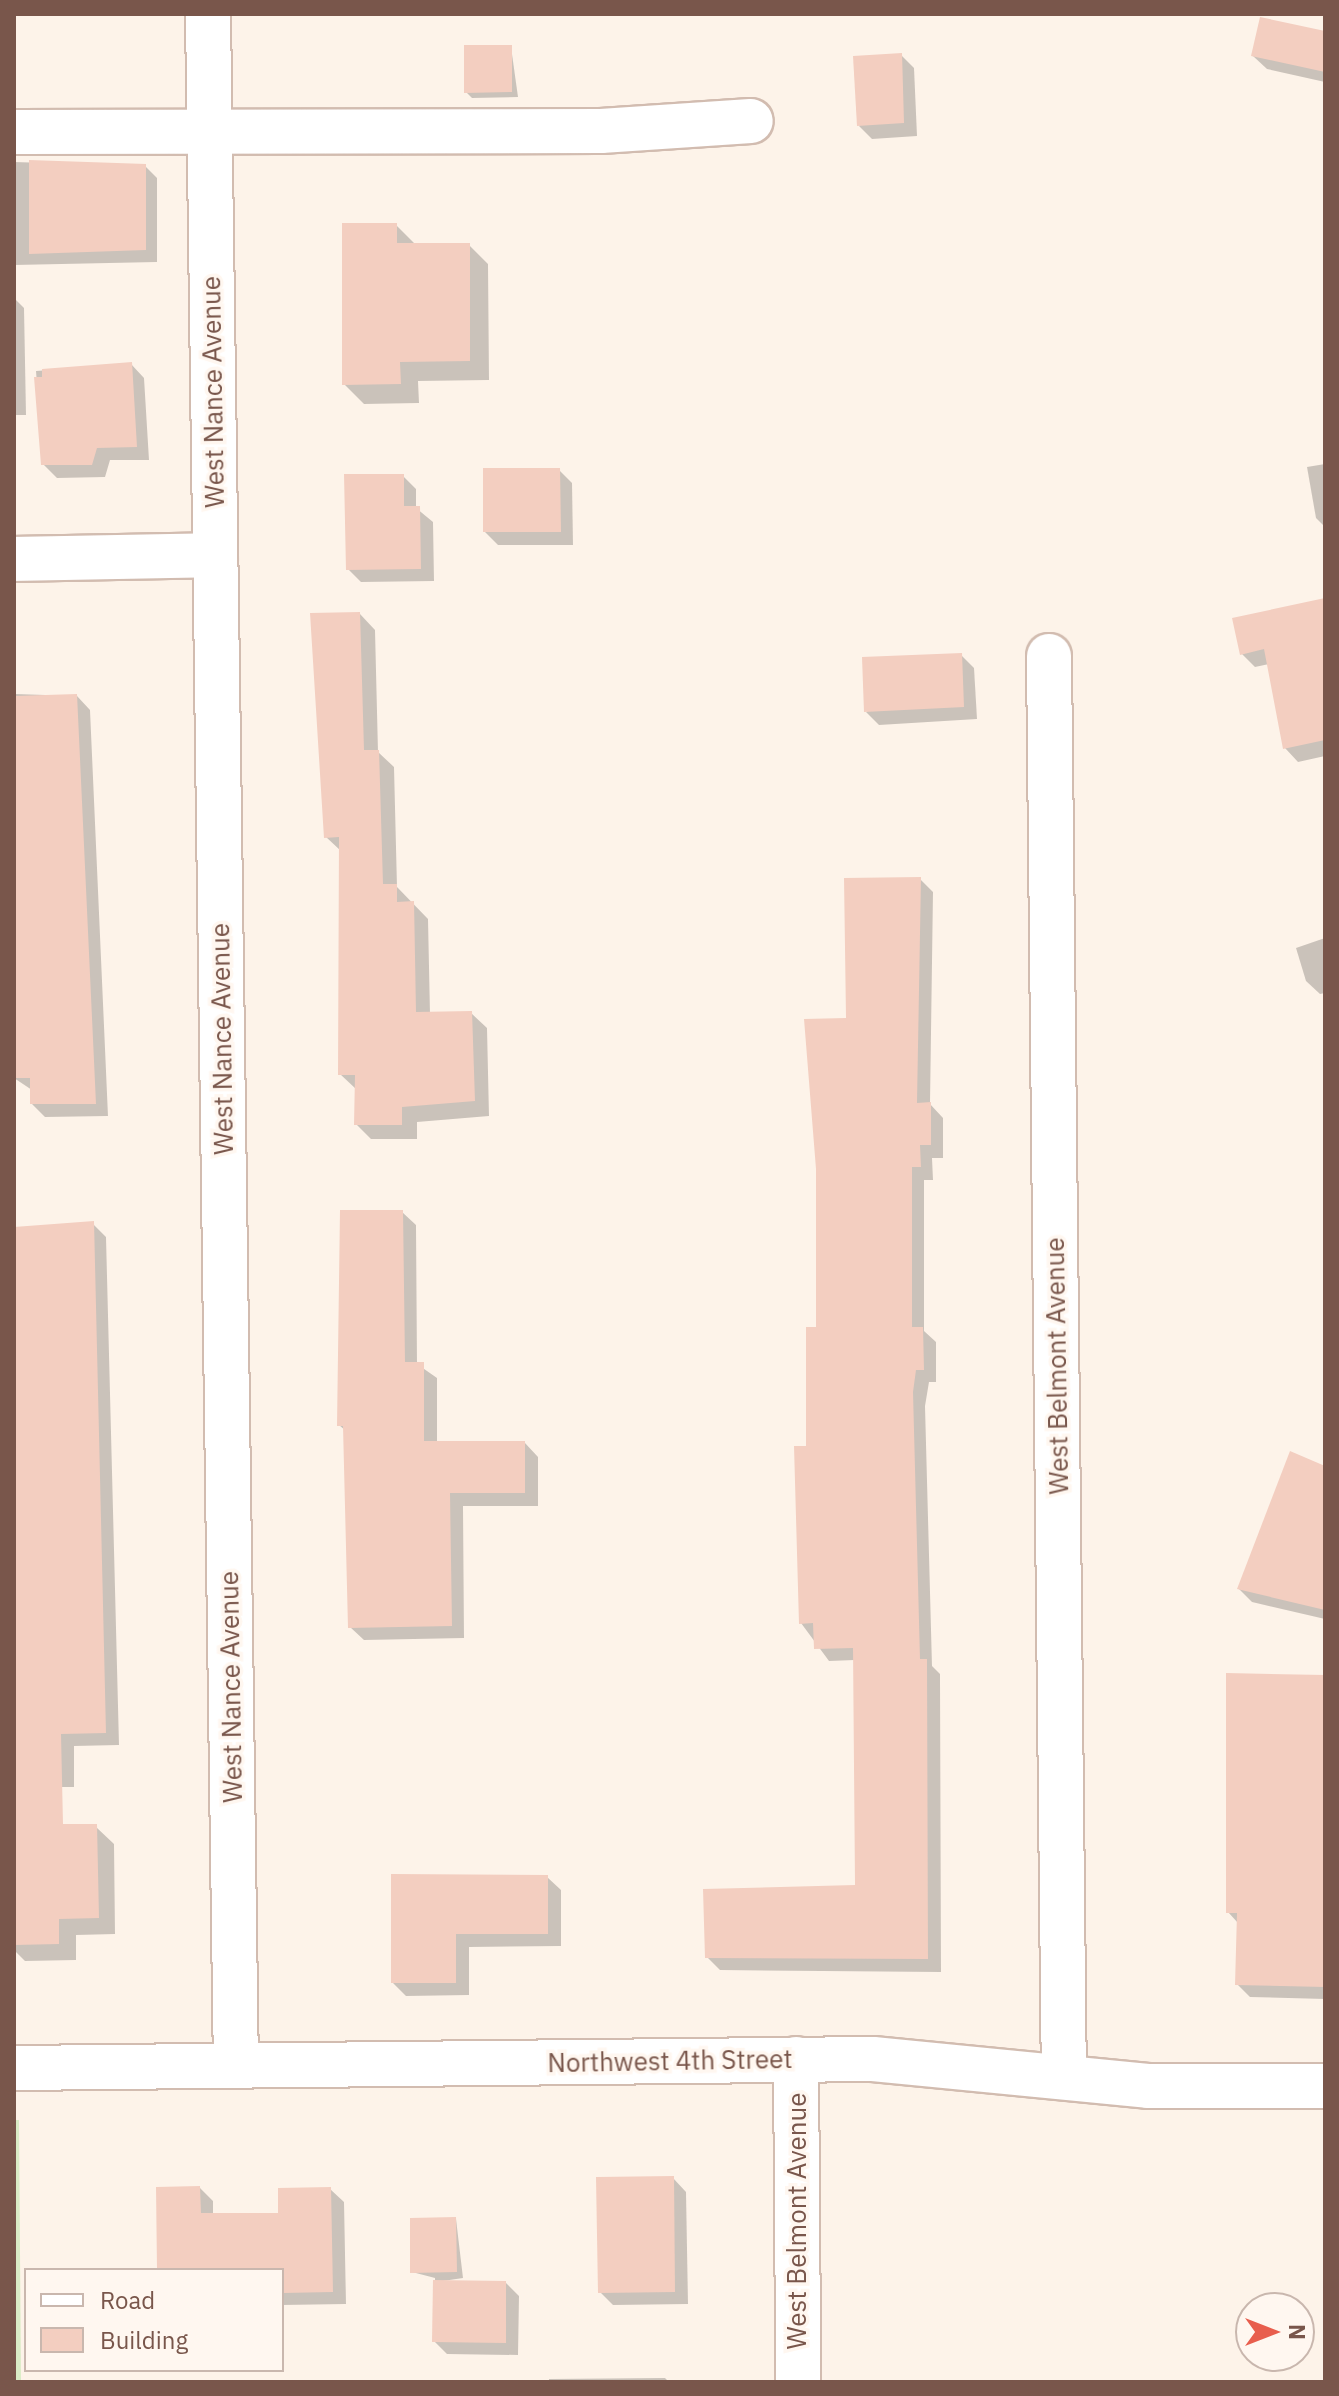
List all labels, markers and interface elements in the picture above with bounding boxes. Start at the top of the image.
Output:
street label: West Nance Avenue [195,276,231,508]
street label: West Nance Avenue [204,923,240,1155]
street label: West Belmont Avenue [1039,1237,1075,1495]
street label: West Nance Avenue [213,1571,249,1803]
street label: Northwest 4th Street [547,2043,793,2079]
street label: West Belmont Avenue [781,2092,813,2350]
legend [24,2268,284,2372]
text: Road [100,2284,155,2316]
north arrow [1235,2292,1315,2372]
text: Building [100,2324,188,2356]
text: N [1283,2324,1312,2340]

